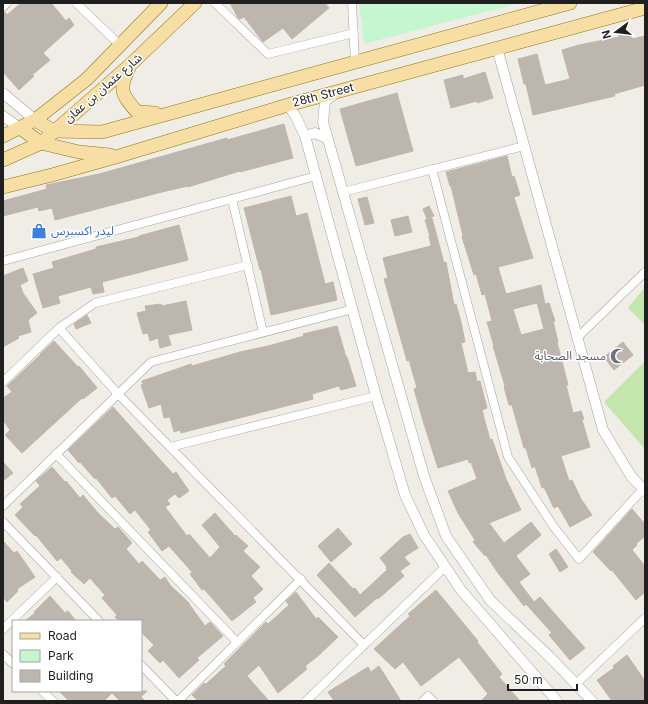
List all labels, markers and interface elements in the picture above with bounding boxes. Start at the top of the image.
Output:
north arrow [596,12,636,52]
text: N [598,29,614,40]
street label: شارع عثمان بن عفان [61,50,146,127]
street label: 28th Street [291,79,355,110]
shop icon: ليدر اكسبرس [30,222,48,240]
place label: ليدر اكسبرس [51,223,114,238]
mosque icon: مسجد الصحابة [609,347,627,365]
place label: مسجد الصحابة [535,348,606,363]
legend [12,620,142,692]
text: Road [48,628,77,643]
text: Park [48,648,74,663]
scale bar [508,666,577,692]
text: Building [48,668,93,683]
text: 50 m [514,672,543,687]

